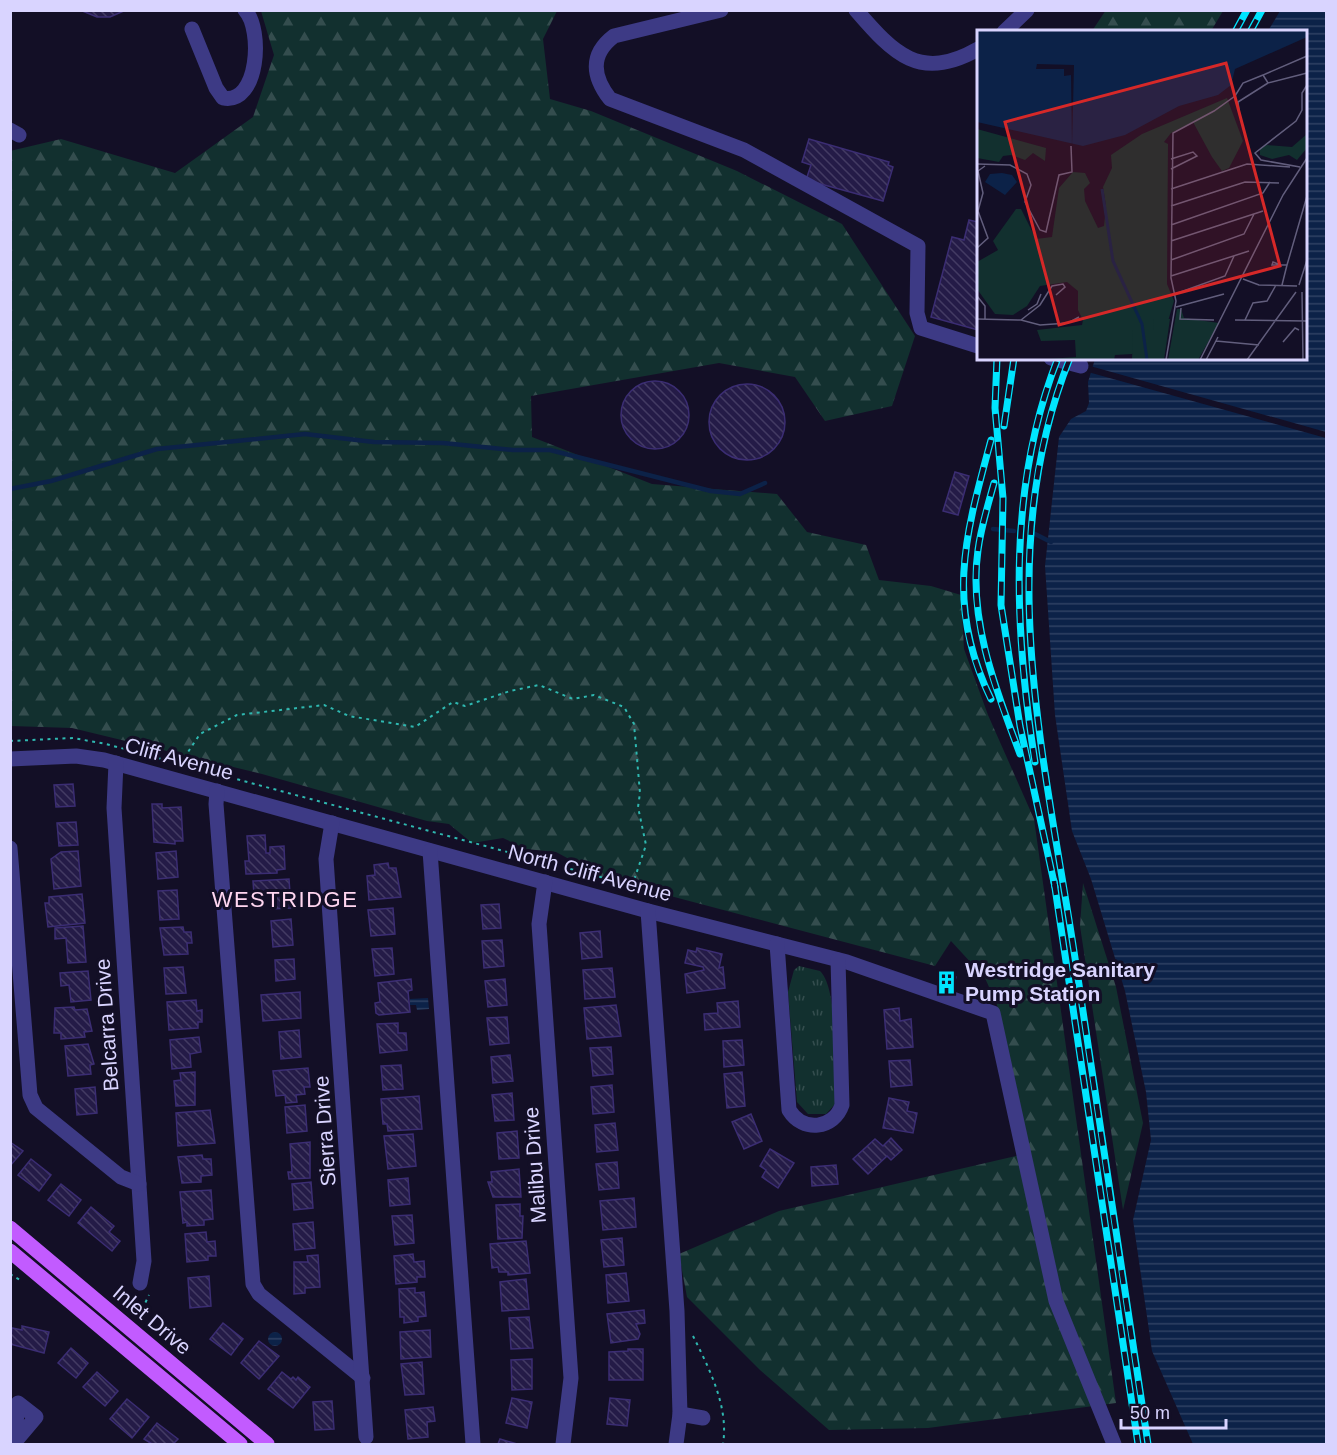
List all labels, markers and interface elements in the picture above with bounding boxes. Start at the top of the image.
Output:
inset map [977,30,1307,360]
street label: Cliff Avenue [122,733,236,784]
street label: North Cliff Avenue [506,840,674,905]
district label: WESTRIDGE [212,887,358,912]
street label: Belcarra Drive [90,958,123,1092]
place label: Westridge Sanitary Pump Station [965,958,1155,1005]
building icon: Westridge Sanitary Pump Station [934,969,960,995]
street label: Sierra Drive [309,1075,340,1187]
street label: Malibu Drive [519,1106,550,1224]
street label: Inlet Drive [109,1280,196,1359]
scale bar [1121,1392,1226,1430]
text: 50 m [1130,1403,1170,1423]

